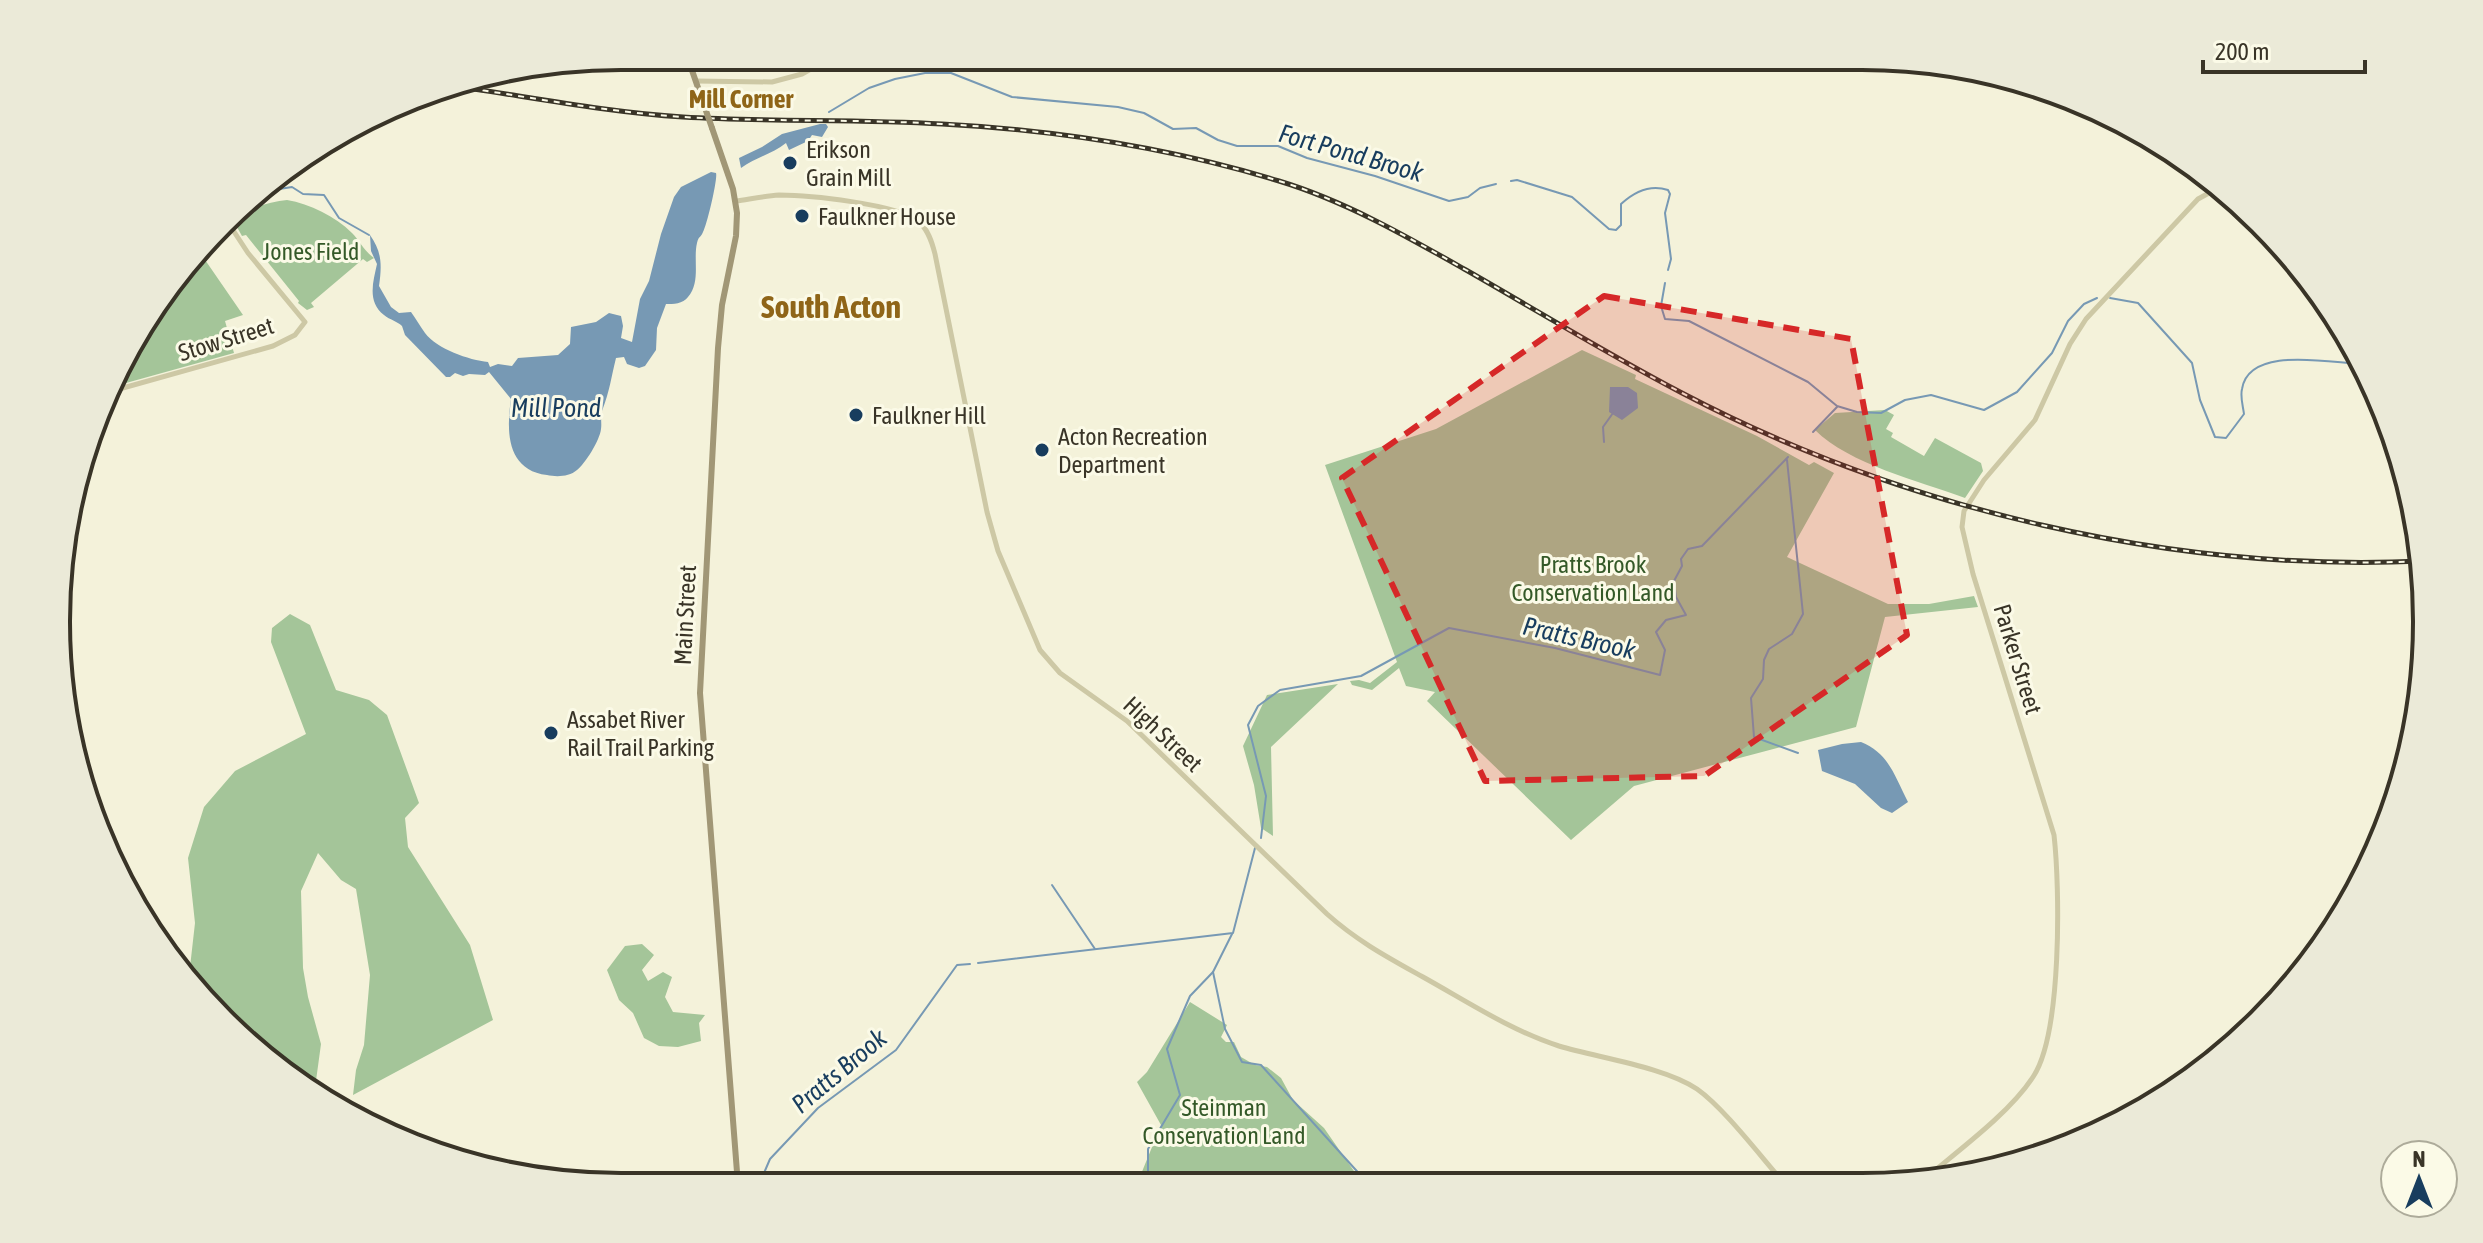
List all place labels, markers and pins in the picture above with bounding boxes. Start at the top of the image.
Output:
place label: Erikson Grain Mill [806,136,892,191]
marker: Erikson Grain Mill [781,154,799,172]
place label: Faulkner House [818,203,956,230]
marker: Faulkner House [793,207,811,225]
place label: Faulkner Hill [872,402,987,429]
marker: Faulkner Hill [847,406,865,424]
place label: Acton Recreation Department [1058,423,1208,478]
marker: Acton Recreation Department [1033,441,1051,459]
place label: Assabet River Rail Trail Parking [567,706,715,761]
marker: Assabet River Rail Trail Parking [542,724,560,742]

